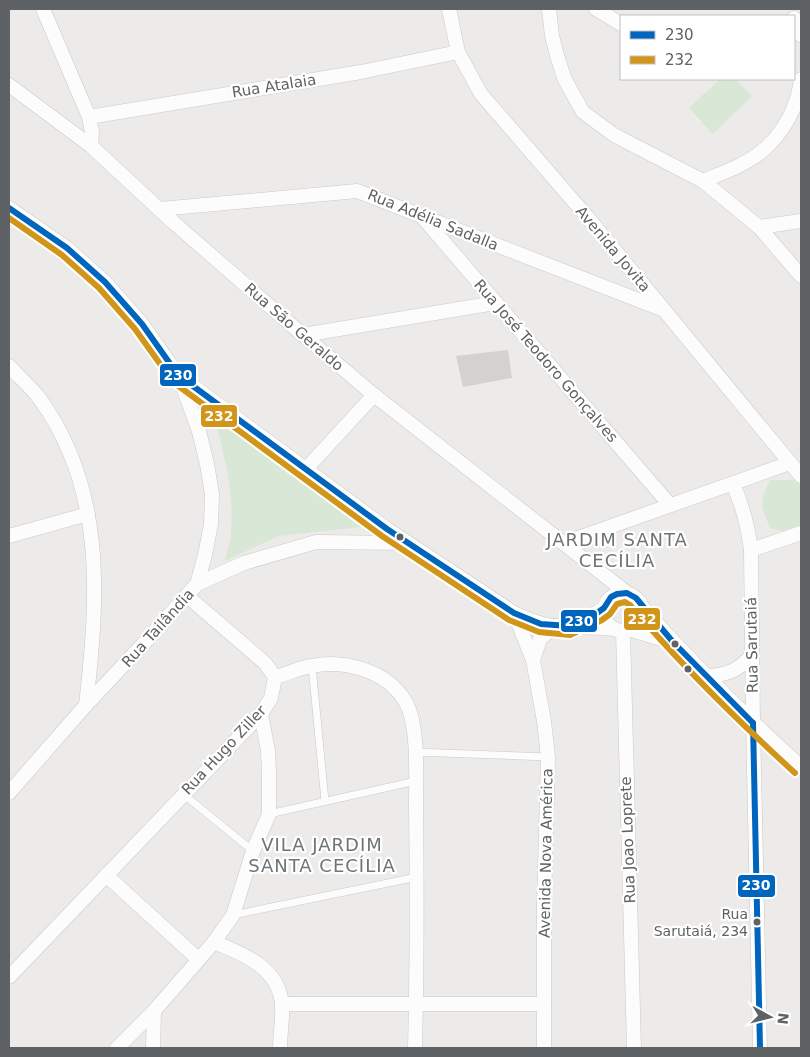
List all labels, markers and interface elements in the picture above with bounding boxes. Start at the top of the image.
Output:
legend [620,15,795,80]
text: 230 [665,26,694,44]
text: 232 [665,51,694,69]
street label: Rua Atalaia [231,70,317,102]
street label: Rua Adélia Sadalla [365,186,501,254]
street label: Avenida Jovita [572,202,654,296]
street label: Rua José Teodoro Gonçalves [470,276,622,446]
street label: Rua São Geraldo [241,279,347,375]
line badge: 230 [159,363,197,387]
text: 230 [163,367,193,383]
line badge: 232 [200,404,238,428]
text: 232 [204,408,234,424]
district label: JARDIM SANTA CECÍLIA [545,529,688,571]
unlabelled marker [395,532,405,542]
street label: Rua Tailândia [118,585,198,671]
street label: Rua Sarutaiá [742,597,762,693]
line badge: 232 [623,607,661,631]
line badge: 230 [560,609,598,633]
text: 232 [627,611,657,627]
text: 230 [564,613,594,629]
unlabelled marker [670,639,680,649]
unlabelled marker [683,664,693,674]
street label: Rua Hugo Ziller [178,701,271,798]
street label: Avenida Nova América [536,768,556,938]
street label: Rua Joao Loprete [617,776,639,904]
district label: VILA JARDIM SANTA CECÍLIA [248,834,396,876]
line badge: 230 [737,874,776,898]
text: 230 [741,877,771,893]
place label: Rua Sarutaiá, 234 [654,906,748,939]
marker: Rua Sarutaiá, 234 [752,917,762,927]
north arrow [745,992,795,1042]
text: N [774,1012,792,1025]

